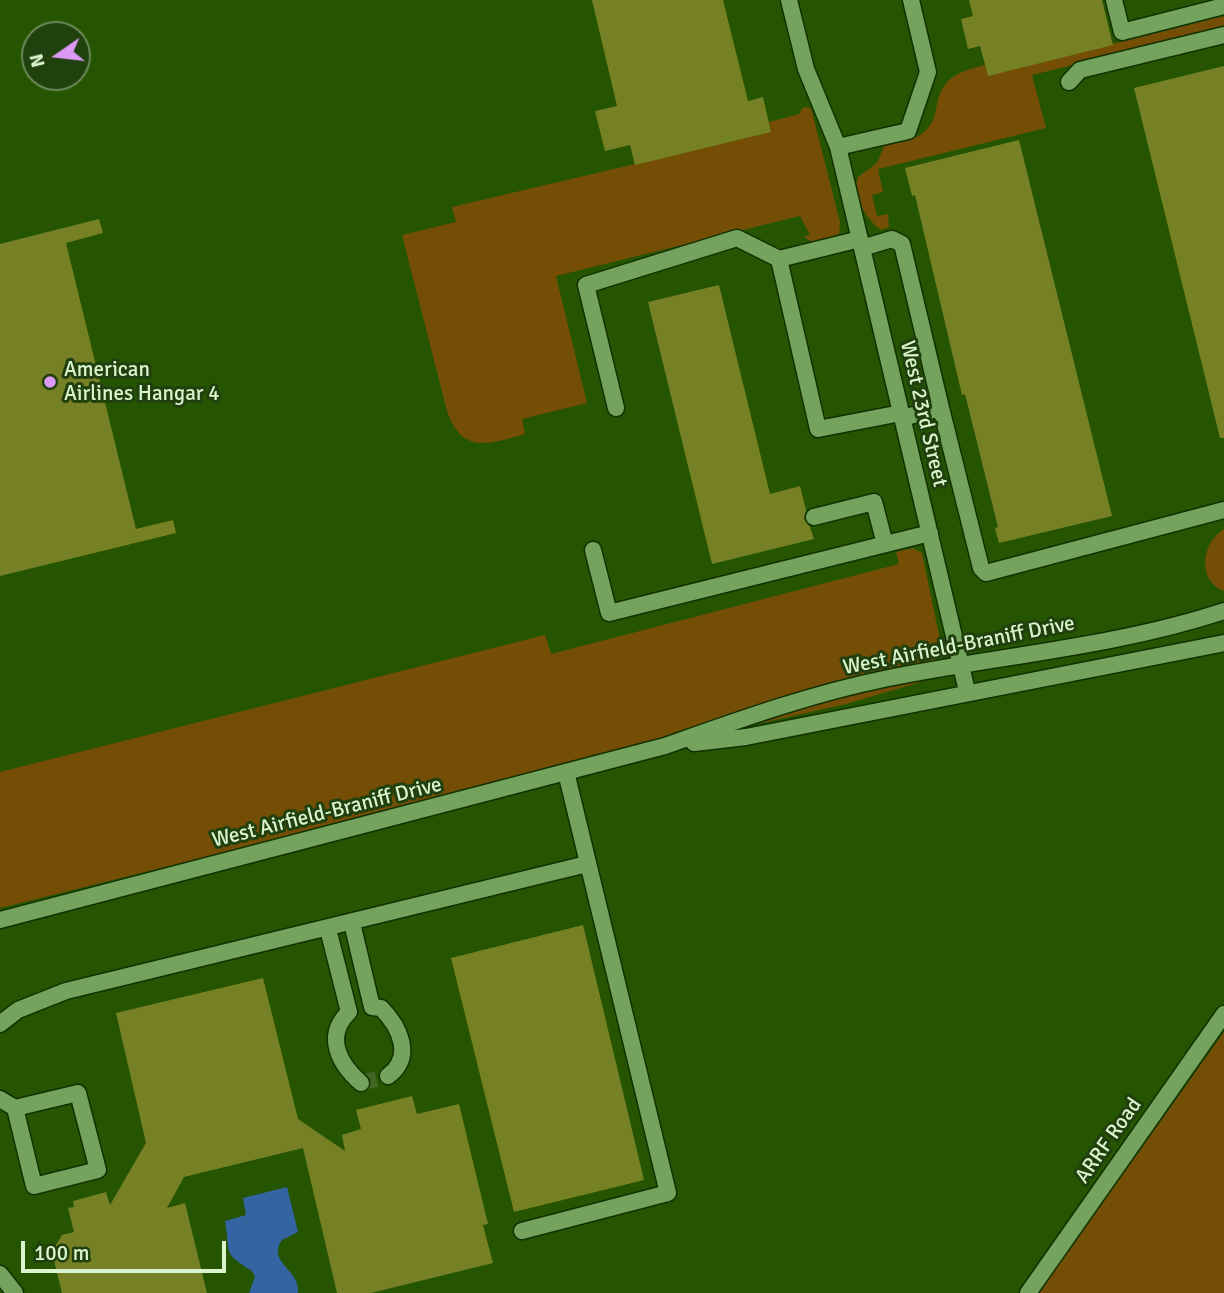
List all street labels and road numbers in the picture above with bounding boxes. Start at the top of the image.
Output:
street label: West 23rd Street [894,338,952,490]
street label: West Airfield-Braniff Drive [841,611,1077,681]
street label: West Airfield-Braniff Drive [210,772,444,854]
street label: ARRF Road [1070,1093,1148,1189]

